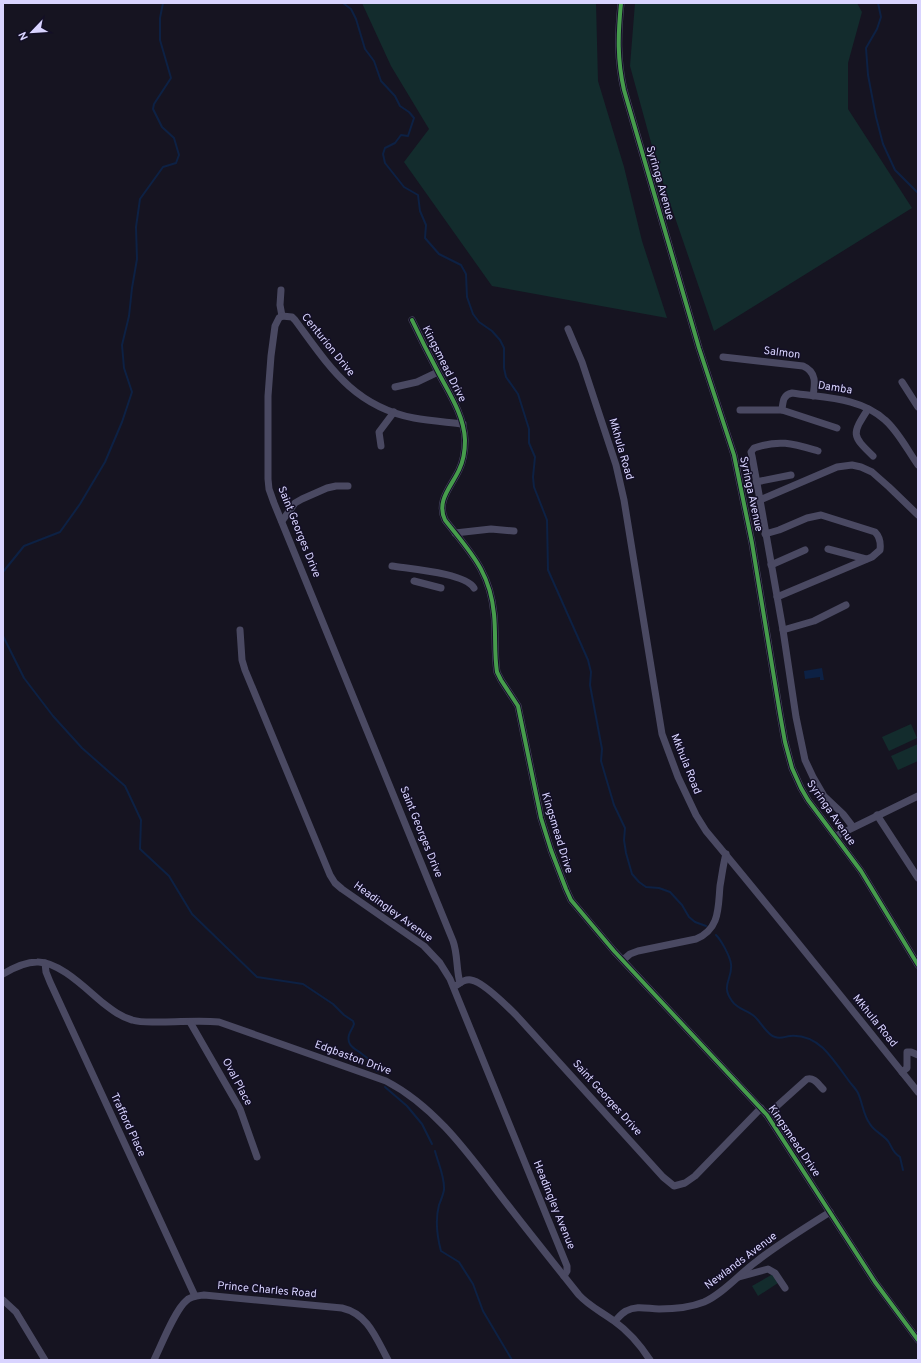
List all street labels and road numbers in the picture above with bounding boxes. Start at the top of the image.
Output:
street label: Syringa Avenue [643,144,677,222]
street label: Centurion Drive [298,311,358,380]
street label: Kingsmead Drive [419,323,469,405]
street label: Salmon [763,344,801,362]
street label: Damba [817,378,853,398]
street label: Mkhula Road [605,416,637,482]
street label: Syringa Avenue [736,455,766,533]
street label: Saint Georges Drive [274,484,324,580]
street label: Mkhula Road [668,732,704,796]
street label: Syringa Avenue [803,778,859,848]
street label: Saint Georges Drive [396,784,446,880]
street label: Kingsmead Drive [538,791,576,875]
street label: Headingley Avenue [351,879,435,945]
street label: Mkhula Road [849,992,901,1050]
street label: Edgbaston Drive [313,1038,393,1078]
street label: Oval Place [219,1056,255,1108]
street label: Saint Georges Drive [569,1057,645,1139]
street label: Trafford Place [107,1091,149,1159]
street label: Kingsmead Drive [765,1102,823,1180]
street label: Headingley Avenue [530,1159,578,1251]
street label: Newlands Avenue [702,1229,780,1293]
street label: Prince Charles Road [217,1279,317,1301]

